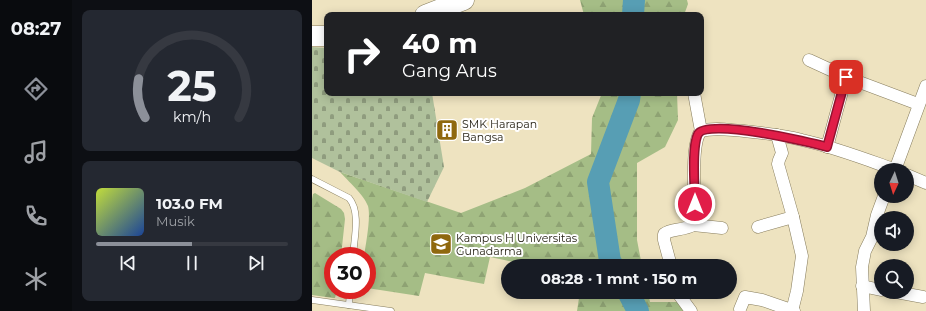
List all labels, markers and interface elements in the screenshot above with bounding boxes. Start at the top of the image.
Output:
text: 08:27 [11,18,61,40]
text: 40 m [402,26,478,60]
icon: right [336,28,388,80]
text: Gang Arus [402,60,497,82]
pin [829,60,863,94]
text: 25 [167,61,217,111]
icon: arrive [835,66,857,88]
icon: directions [22,75,50,103]
text: km/h [173,108,211,126]
building icon: SMK Harapan Bangsa [434,117,460,143]
place label: SMK Harapan Bangsa [462,117,537,144]
icon: music [22,138,50,166]
north arrow [874,163,914,203]
map controls [874,163,914,299]
position arrow [674,183,716,225]
text: 103.0 FM [156,194,223,213]
icon: phone [22,202,50,230]
button: sound [874,211,914,251]
text: Musik [156,213,195,229]
school or university icon: Kampus H Universitas Gunadarma [428,231,454,257]
place label: Kampus H Universitas Gunadarma [456,231,578,258]
speed limit sign: 30 [324,247,376,299]
icon: previous [117,252,139,274]
icon: pause [181,252,203,274]
icon: next [245,252,267,274]
button: search [874,259,914,299]
icon: climate [22,265,50,293]
text: 08:28 · 1 mnt · 150 m [541,269,697,288]

